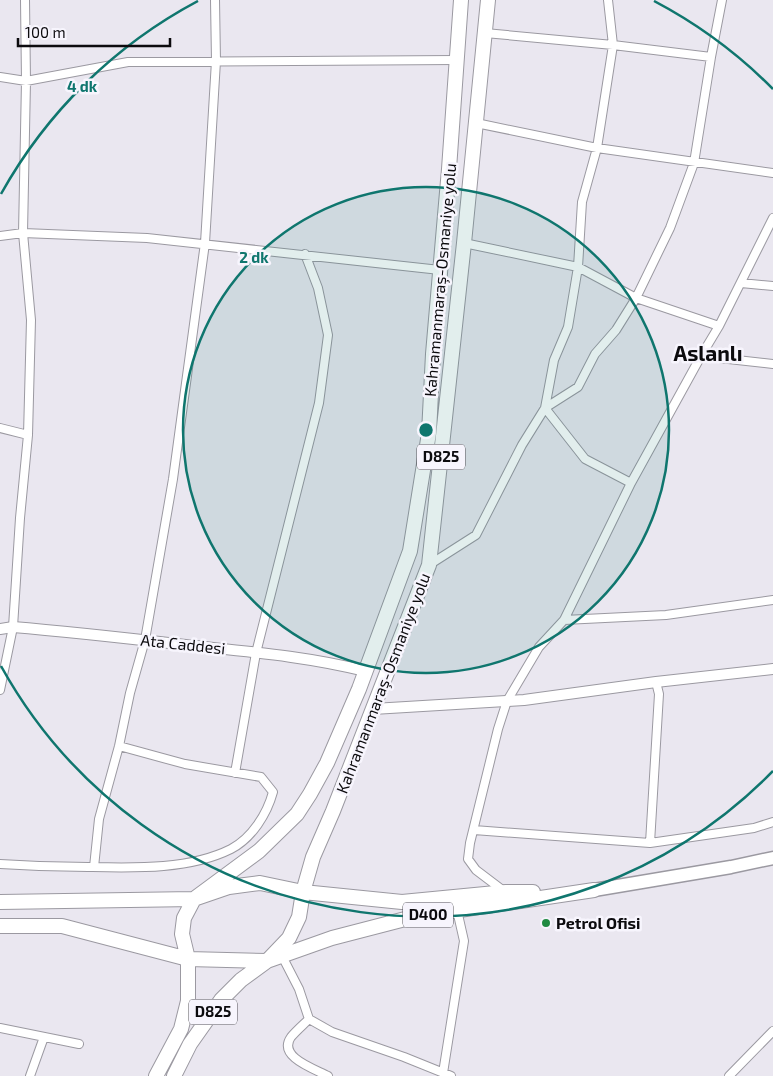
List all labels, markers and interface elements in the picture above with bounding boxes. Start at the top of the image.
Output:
scale bar [18,15,170,47]
text: 100 m [25,23,66,41]
text: 4 dk [67,77,98,95]
street label: Kahramanmaraş-Osmaniye yolu [420,162,460,398]
text: 2 dk [239,248,269,266]
district label: Aslanlı [673,340,743,365]
centre of rings [417,421,435,439]
road number: D825 [417,444,465,470]
street label: Kahramanmaraş-Osmaniye yolu [332,570,434,796]
street label: Ata Caddesi [140,630,226,657]
road number: D400 [403,902,453,928]
place label: Petrol Ofisi [556,913,641,932]
marker: Petrol Ofisi [540,917,552,929]
road number: D825 [189,1000,237,1024]

